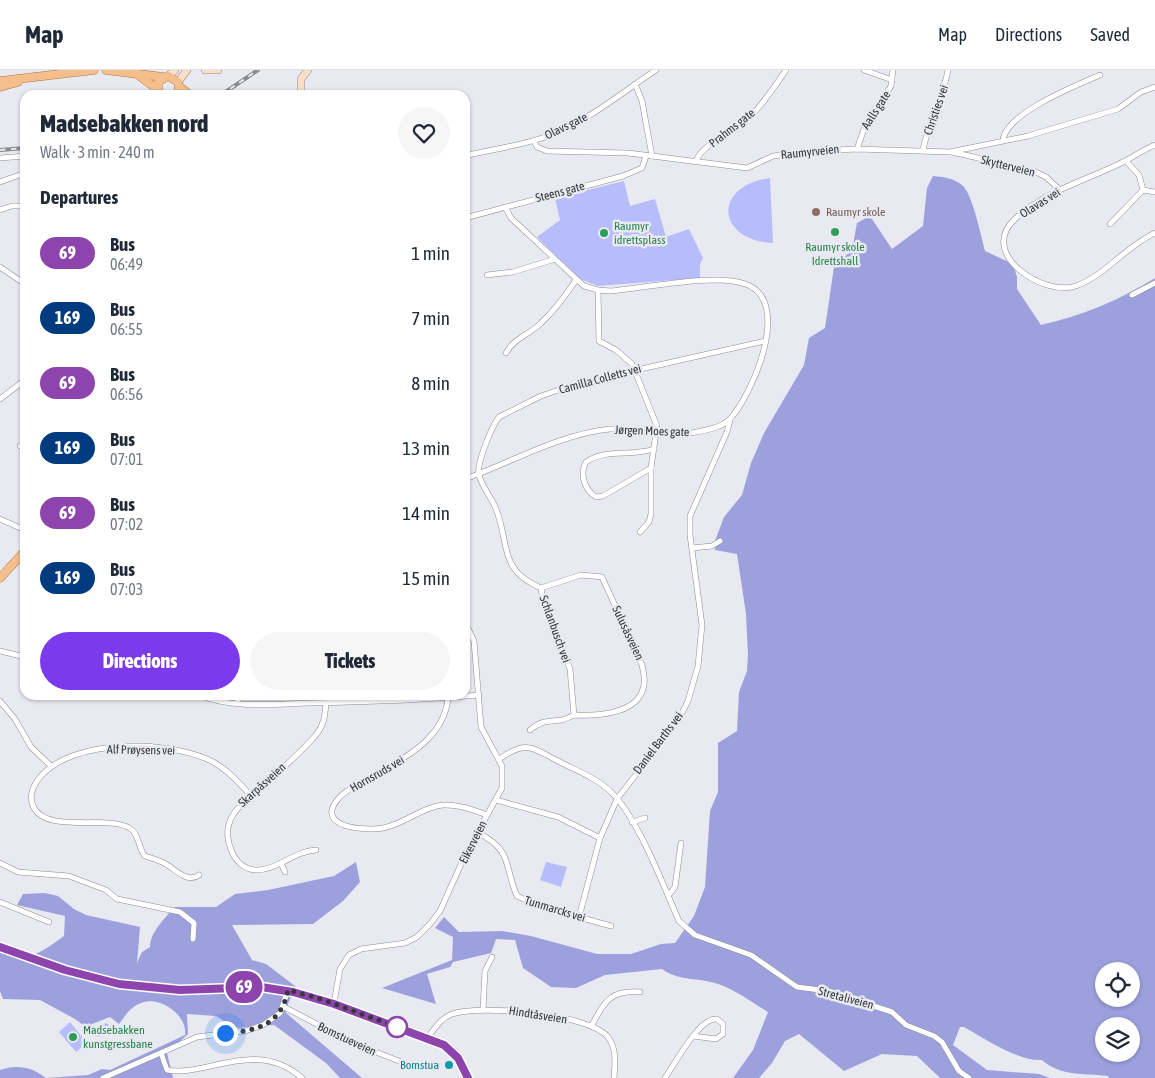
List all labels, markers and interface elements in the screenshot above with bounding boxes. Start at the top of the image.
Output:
text: Map [25,21,64,48]
text: Map [938,24,967,45]
text: Directions [995,24,1062,45]
text: Saved [1090,24,1130,45]
street label: Christies vei [921,83,951,137]
street label: Aalls gate [858,88,894,132]
street label: Prahms gate [706,106,758,150]
button: heart [398,107,450,159]
text: Madsebakken nord [40,110,208,137]
street label: Olavs gate [542,110,590,142]
street label: Raumyrveien [780,142,840,162]
text: Walk · 3 min · 240 m [40,143,154,161]
street label: Skytterveien [979,153,1037,179]
street label: Steens gate [534,179,586,205]
street label: Olavas vei [1017,185,1063,221]
text: Departures [40,186,118,208]
place label: Raumyr skole [826,205,886,219]
marker: Raumyr skole [810,206,822,218]
place label: Raumyr idrettsplass [614,219,666,247]
marker: Raumyr skole Idrettshall [829,226,841,238]
marker: Raumyr idrettsplass [598,227,610,239]
text: Bus [110,233,135,255]
place label: Raumyr skole Idrettshall [805,240,865,268]
text: 69 [59,242,76,263]
text: 1 min [411,242,450,264]
text: 06:49 [110,255,143,273]
text: Bus [110,298,135,320]
text: 169 [55,307,80,328]
text: 7 min [411,307,450,329]
text: 06:55 [110,320,143,338]
street label: Camilla Colletts vei [557,361,643,397]
text: Bus [110,363,135,385]
text: 69 [59,372,76,393]
text: 8 min [411,372,450,394]
text: 06:56 [110,385,143,403]
street label: Jørgen Moes gate [614,423,690,439]
text: Bus [110,428,135,450]
text: 169 [55,437,80,458]
text: 13 min [402,437,450,459]
text: 07:01 [110,450,143,468]
text: Bus [110,493,135,515]
text: 69 [59,502,76,523]
text: 14 min [402,502,450,524]
text: 07:02 [110,515,143,533]
text: Bus [110,558,135,580]
text: 169 [55,567,80,588]
text: 15 min [402,567,450,589]
text: 07:03 [110,580,143,598]
street label: Schlanbusch vei [536,593,574,665]
street label: Sulusåsveien [609,604,647,662]
button: Directions [40,632,240,690]
button: Tickets [250,632,450,690]
street label: Daniel Barths vei [630,709,686,777]
street label: Alf Prøysens vei [107,742,175,758]
street label: Hornsruds vei [347,753,407,795]
street label: Skarpåsveien [235,760,289,810]
street label: Eikerveien [456,818,490,866]
street label: Tunmarcks vei [523,893,587,925]
map controls [1095,962,1140,1062]
button: locate [1095,962,1140,1007]
line badge: 69 [222,971,266,1003]
text: 69 [236,976,252,997]
street label: Stretaliveien [817,984,875,1012]
street label: Hindtåsveien [508,1003,568,1027]
unlabelled marker [386,1016,408,1038]
button: layers [1095,1017,1140,1062]
street label: Bomstueveien [315,1019,379,1059]
your location [213,1021,238,1046]
place label: Madsebakken kunstgressbane [83,1023,153,1051]
marker: Madsebakken kunstgressbane [67,1031,79,1043]
place label: Bomstua [400,1058,439,1072]
marker: Bomstua [443,1059,455,1071]

